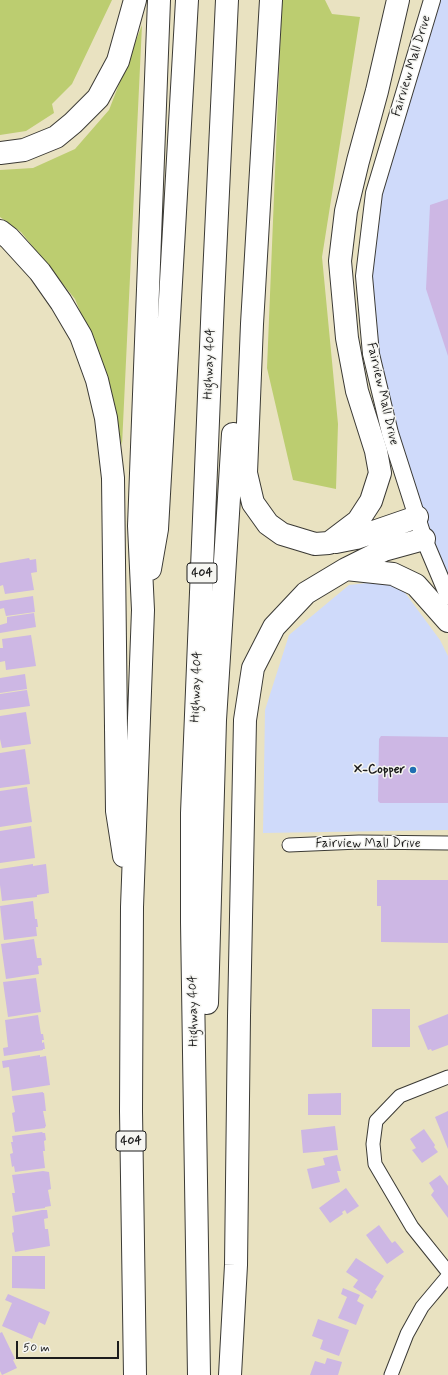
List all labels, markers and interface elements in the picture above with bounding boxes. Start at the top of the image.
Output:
street label: Fairview Mall Drive [389,13,435,119]
street label: Highway 404 [201,328,219,400]
street label: Fairview Mall Drive [363,341,401,447]
road number: 404 [187,563,217,583]
street label: Highway 404 [188,651,206,723]
place label: X-Copper [354,762,405,778]
marker: X-Copper [408,765,418,775]
street label: Fairview Mall Drive [315,836,421,852]
street label: Highway 404 [186,975,202,1047]
road number: 404 [116,1131,146,1151]
scale bar [18,1333,121,1359]
text: 50 m [23,1340,50,1356]

